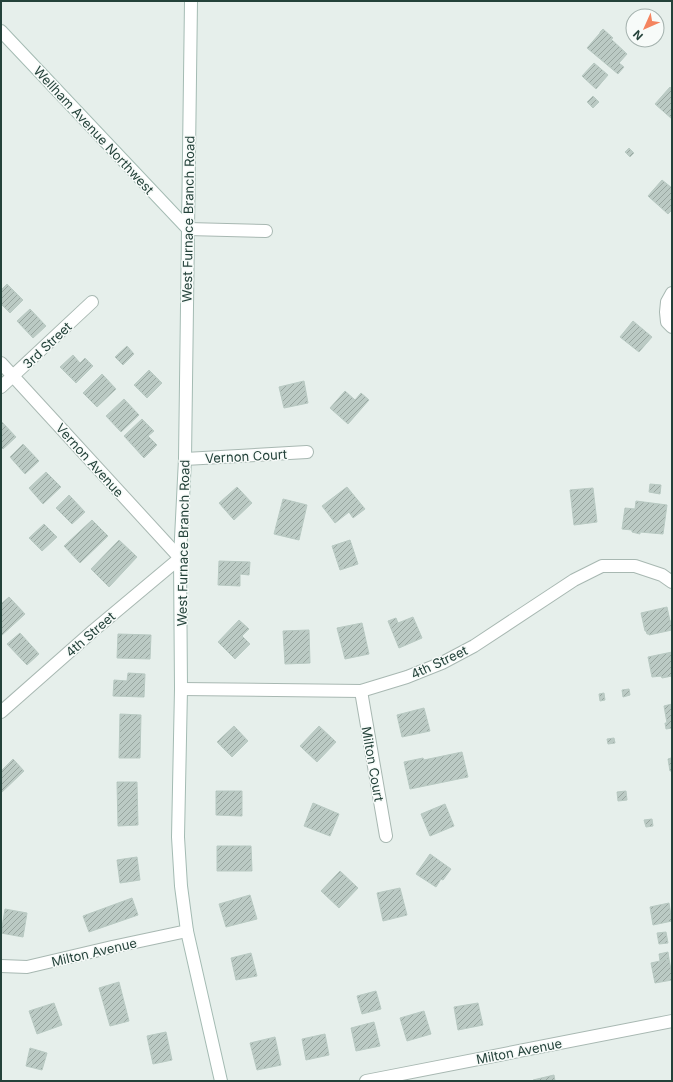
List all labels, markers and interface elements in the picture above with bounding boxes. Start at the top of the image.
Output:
north arrow [625,8,665,48]
text: N [630,27,646,43]
street label: Wellham Avenue Northwest [30,63,158,197]
street label: West Furnace Branch Road [179,136,197,302]
street label: 3rd Street [19,318,75,372]
street label: Vernon Avenue [53,420,127,500]
street label: Vernon Court [205,446,287,466]
street label: West Furnace Branch Road [174,460,192,626]
street label: 4th Street [62,608,118,660]
street label: 4th Street [408,642,470,682]
street label: Milton Court [359,725,387,803]
street label: Milton Avenue [50,934,138,970]
street label: Milton Avenue [475,1035,563,1067]

